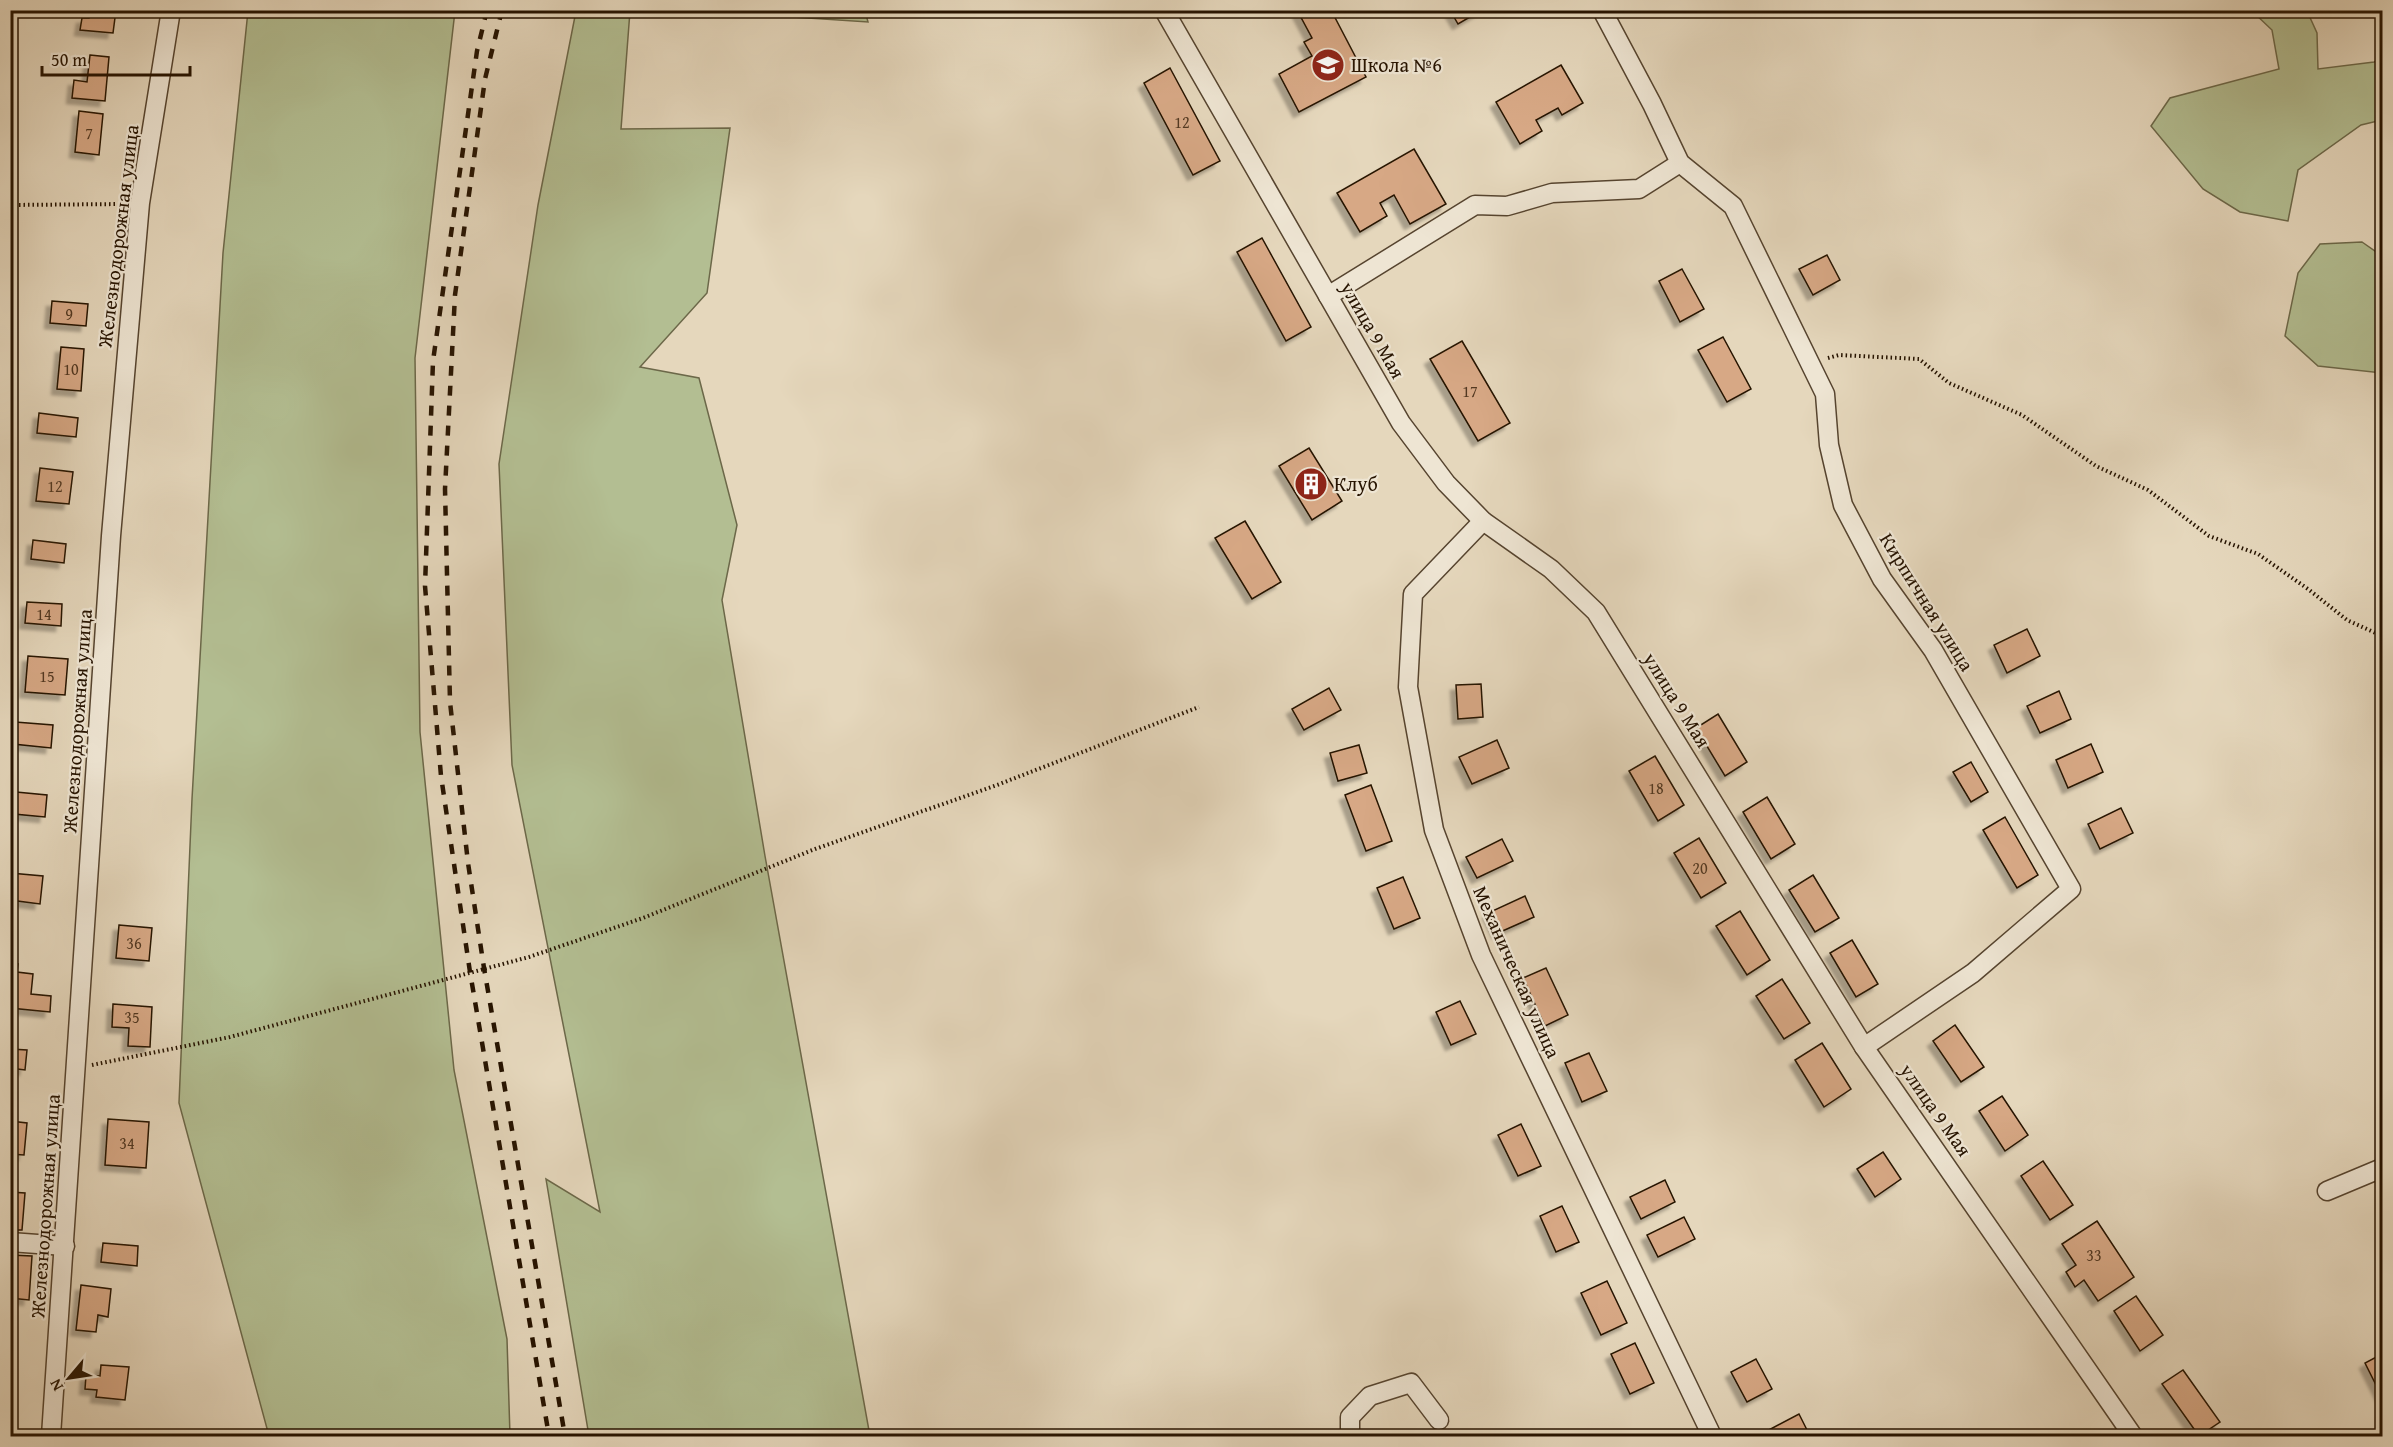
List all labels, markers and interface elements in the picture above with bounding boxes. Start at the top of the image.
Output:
scale bar [42,39,190,77]
text: 50 m [51,46,87,73]
school or university icon: Школа №6 [1310,47,1346,83]
place label: Школа №6 [1351,50,1442,79]
house number: 12 [1174,110,1190,134]
house number: 7 [85,121,93,145]
street label: Железнодорожная улица [89,122,146,350]
street label: улица 9 Мая [1333,275,1413,384]
house number: 9 [65,302,73,326]
house number: 10 [63,357,79,381]
house number: 17 [1462,379,1478,403]
building icon: Клуб [1293,466,1329,502]
place label: Клуб [1334,469,1378,498]
house number: 12 [47,474,63,498]
street label: Кирпичная улица [1873,527,1982,677]
house number: 14 [36,602,52,626]
street label: Железнодорожная улица [54,608,99,835]
street label: улица 9 Мая [1636,646,1718,753]
house number: 15 [39,664,55,688]
house number: 18 [1648,776,1664,800]
house number: 20 [1692,856,1708,880]
street label: Механическая улица [1466,881,1569,1063]
house number: 36 [126,931,142,955]
house number: 35 [124,1005,140,1029]
street label: улица 9 Мая [1893,1056,1979,1162]
street label: Железнодорожная улица [22,1093,67,1320]
house number: 34 [119,1131,135,1155]
house number: 33 [2086,1243,2102,1267]
north arrow [39,1348,99,1408]
text: N [43,1375,69,1396]

